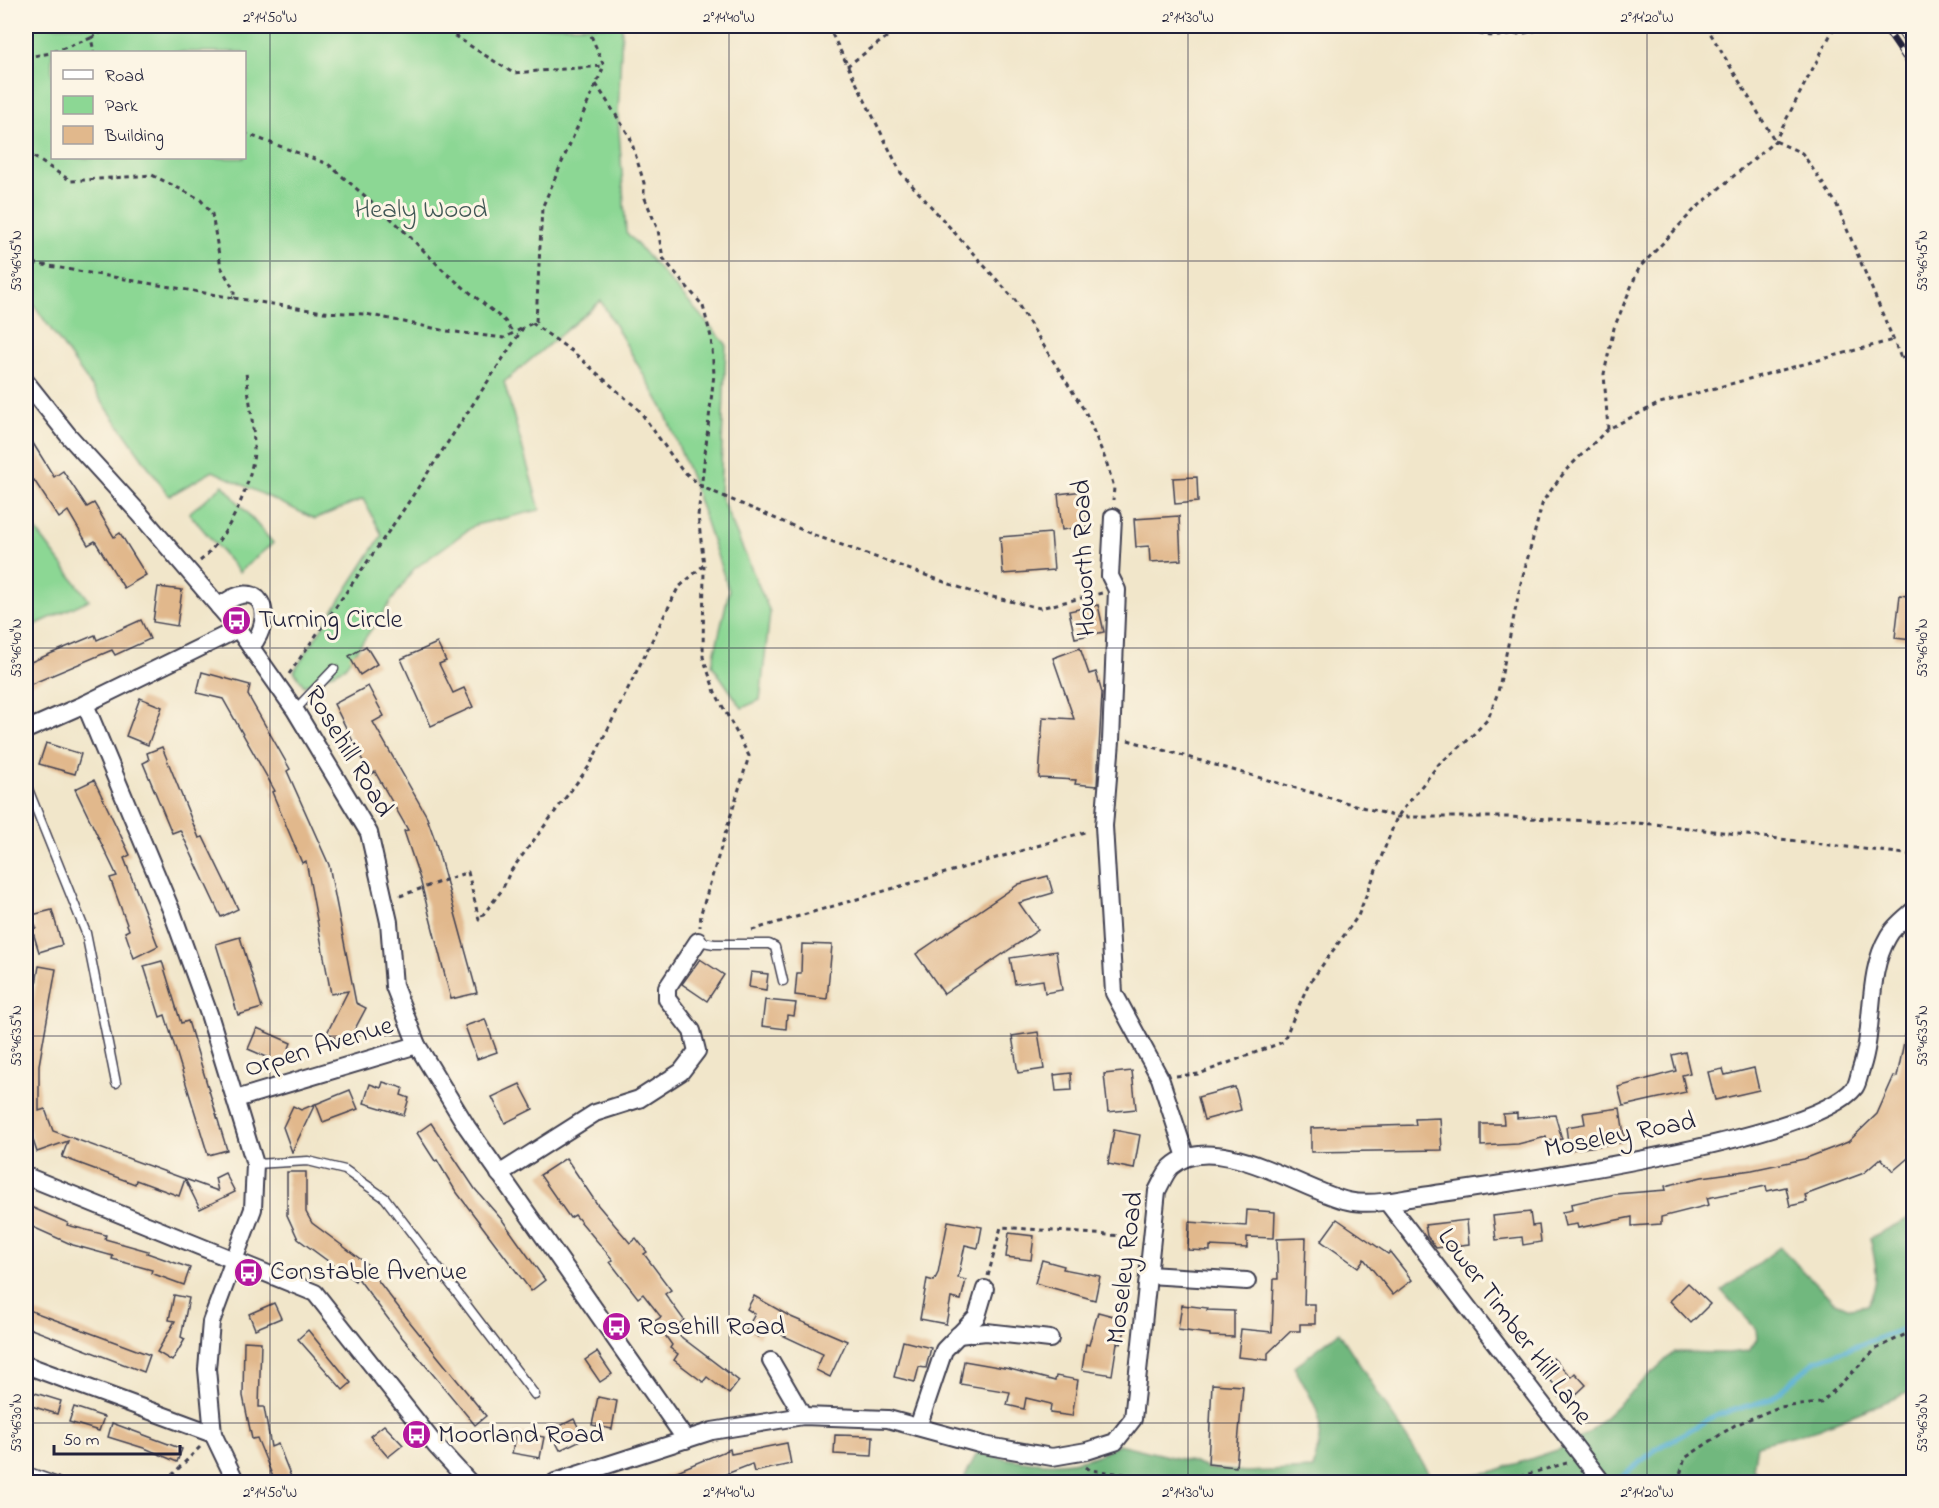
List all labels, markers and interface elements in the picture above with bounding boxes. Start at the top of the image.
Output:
text: 2°14'50"W [243,7,297,29]
text: 2°14'40"W [703,7,755,29]
text: 2°14'30"W [1162,7,1214,29]
text: 2°14'20"W [1620,7,1674,29]
legend [51,51,246,159]
text: Road [105,64,144,90]
text: Park [105,94,138,120]
text: Building [104,124,164,151]
park label: Healy Wood [355,191,487,230]
text: 53°46'45"N [6,230,28,292]
text: 53°46'45"N [1912,230,1934,292]
street label: Howorth Road [1063,479,1107,637]
place label: Turning Circle [258,601,404,640]
bus stop icon: Turning Circle [221,604,253,636]
text: 53°46'40"N [6,618,28,678]
text: 53°46'40"N [1912,618,1934,678]
street label: Rosehill Road [293,679,403,825]
text: 53°46'35"N [6,1005,28,1067]
text: 53°46'35"N [1912,1005,1934,1067]
street label: Orpen Avenue [240,1007,399,1089]
street label: Moseley Road [1541,1102,1699,1170]
street label: Moseley Road [1097,1189,1155,1347]
street label: Lower Timber Hill Lane [1427,1220,1602,1435]
place label: Constable Avenue [270,1253,468,1292]
bus stop icon: Constable Avenue [233,1256,265,1288]
place label: Rosehill Road [638,1308,785,1347]
bus stop icon: Rosehill Road [601,1311,633,1343]
text: 53°46'30"N [6,1393,28,1453]
text: 53°46'30"N [1912,1393,1934,1453]
place label: Moorland Road [438,1416,604,1455]
scale bar [54,1418,180,1456]
bus stop icon: Moorland Road [401,1419,433,1451]
text: 50 m [63,1428,100,1454]
text: 2°14'50"W [243,1482,297,1504]
text: 2°14'40"W [703,1482,755,1504]
text: 2°14'30"W [1162,1482,1214,1504]
text: 2°14'20"W [1620,1482,1674,1504]

